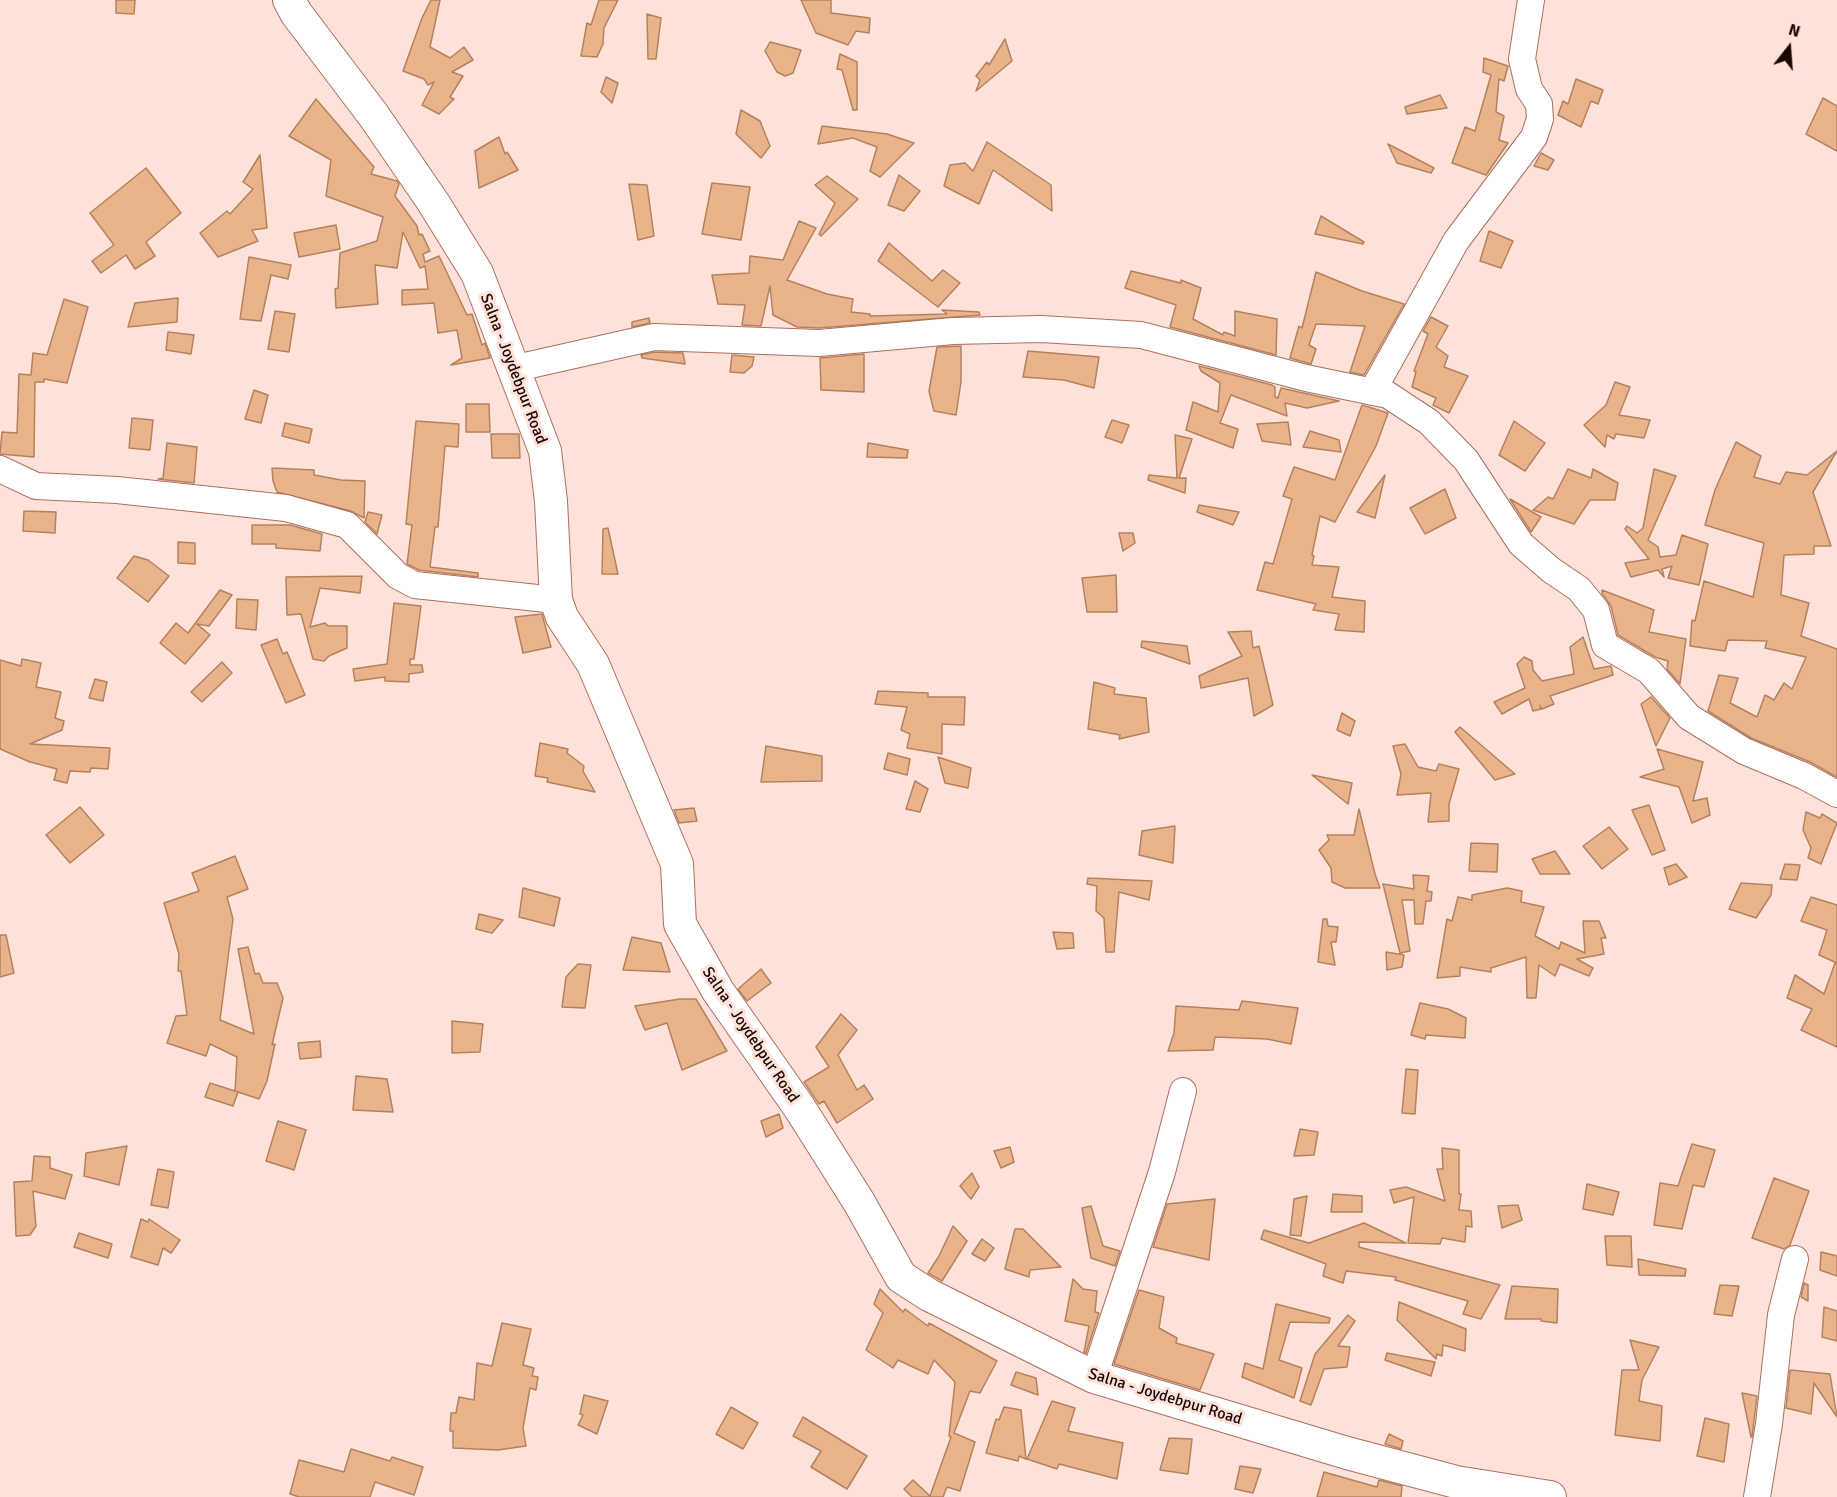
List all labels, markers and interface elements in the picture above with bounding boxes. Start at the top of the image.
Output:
north arrow [1759,18,1819,78]
text: N [1786,20,1803,42]
street label: Salna - Joydebpur Road [475,291,551,447]
street label: Salna - Joydebpur Road [697,963,803,1107]
street label: Salna - Joydebpur Road [1086,1364,1244,1430]

